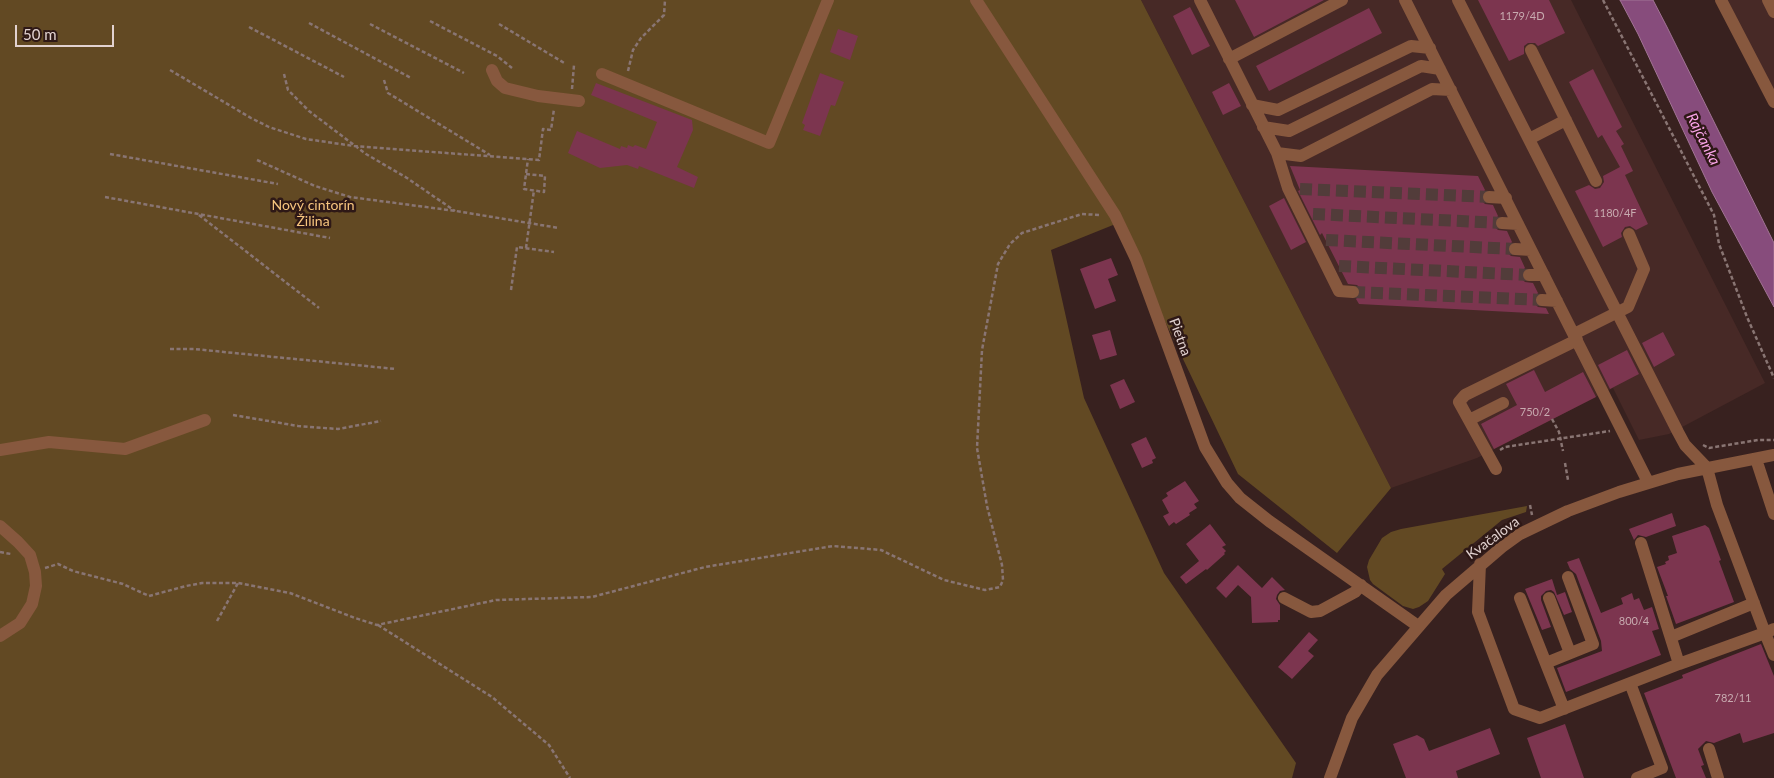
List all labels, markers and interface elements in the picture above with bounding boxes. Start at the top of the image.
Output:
house number: 1179/4D [1499,9,1545,23]
scale bar [18,15,116,47]
text: 50 m [23,25,57,43]
water label: Rajčanka [1682,110,1724,168]
park label: Nový cintorín Žilina [271,197,355,230]
house number: 1180/4F [1593,206,1637,220]
street label: Pietna [1165,316,1195,358]
house number: 750/2 [1520,405,1550,419]
street label: Kvačalova [1463,513,1523,563]
house number: 800/4 [1619,614,1649,628]
house number: 782/11 [1715,691,1751,705]

